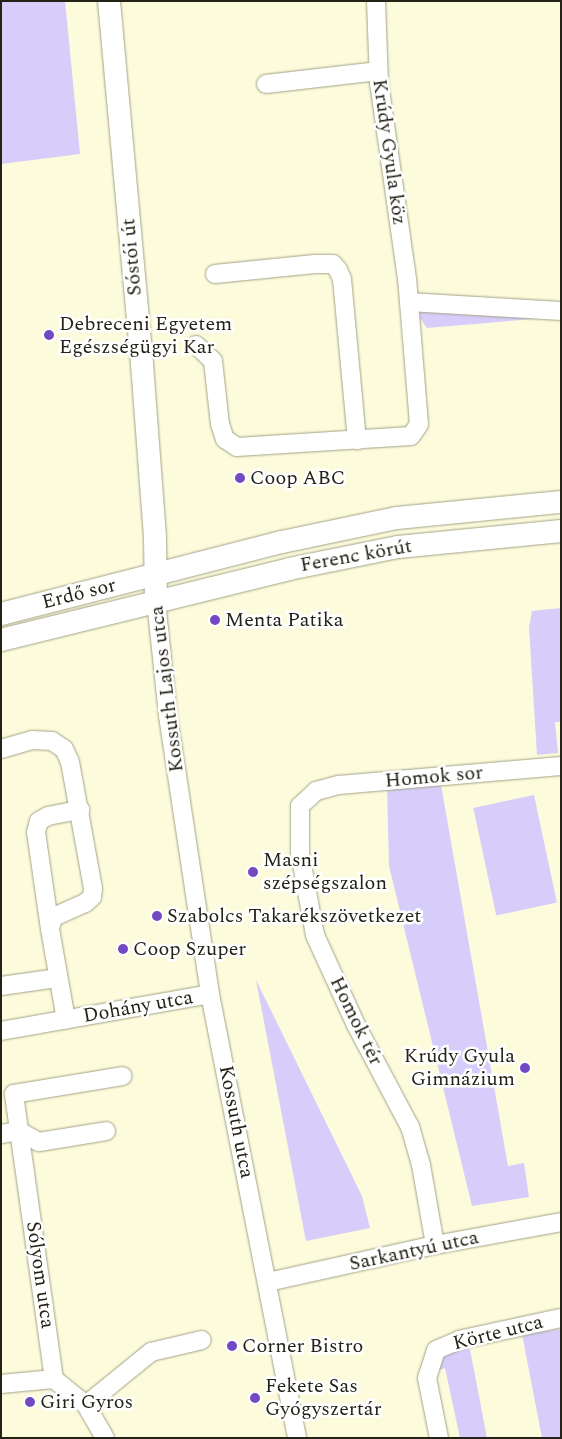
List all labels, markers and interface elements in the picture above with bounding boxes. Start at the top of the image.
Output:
street label: Krúdy Gyula köz [367,77,411,227]
street label: Sóstói út [117,217,147,297]
place label: Debreceni Egyetem Egészségügyi Kar [59,312,232,359]
marker: Debreceni Egyetem Egészségügyi Kar [43,329,55,341]
place label: Coop ABC [250,466,345,490]
marker: Coop ABC [234,472,246,484]
street label: Ferenc körút [298,534,414,578]
street label: Erdő sor [40,573,118,615]
street label: Kossuth Lajos utca [145,604,189,774]
place label: Menta Patika [225,608,343,632]
marker: Menta Patika [209,614,221,626]
street label: Homok sor [384,761,484,793]
place label: Masni szépségszalon [263,848,387,895]
marker: Masni szépségszalon [247,866,259,878]
place label: Szabolcs Takarékszövetkezet [167,904,421,928]
marker: Szabolcs Takarékszövetkezet [151,910,163,922]
place label: Coop Szuper [133,937,246,961]
marker: Coop Szuper [117,943,129,955]
street label: Homok tér [324,973,388,1069]
street label: Dohány utca [81,986,195,1028]
place label: Krúdy Gyula Gimnázium [404,1044,515,1091]
marker: Krúdy Gyula Gimnázium [519,1062,531,1074]
street label: Kossuth utca [213,1064,259,1180]
street label: Sólyom utca [21,1220,59,1330]
street label: Sarkantyú utca [347,1226,481,1276]
street label: Körte utca [450,1310,546,1356]
place label: Corner Bistro [242,1334,363,1358]
marker: Corner Bistro [226,1340,238,1352]
place label: Fekete Sas Gyógyszertár [265,1374,382,1421]
place label: Giri Gyros [40,1390,133,1414]
marker: Fekete Sas Gyógyszertár [249,1392,261,1404]
marker: Giri Gyros [24,1396,36,1408]

